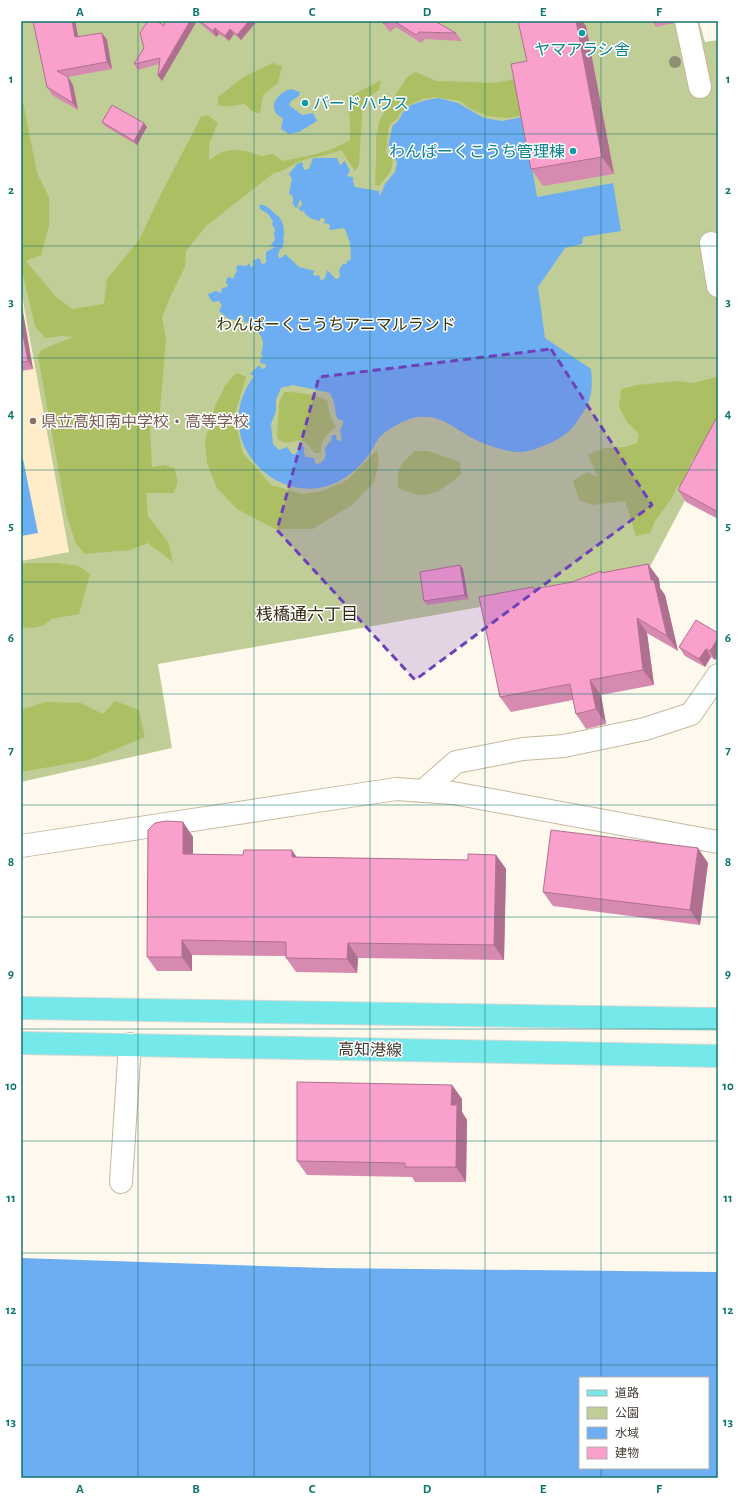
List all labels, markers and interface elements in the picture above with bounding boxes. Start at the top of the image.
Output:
text: A [76,6,84,19]
text: B [192,6,200,19]
text: C [309,6,316,19]
text: D [423,6,432,19]
text: E [540,6,547,19]
text: F [656,6,663,19]
marker: ヤマアラシ舎 [577,28,587,38]
place label: ヤマアラシ舎 [534,42,630,58]
text: 1 [9,73,13,86]
text: 1 [726,73,730,86]
place label: バードハウス [313,95,409,112]
marker: バードハウス [300,98,310,108]
place label: わんぱーくこうち管理棟 [389,143,565,160]
marker: わんぱーくこうち管理棟 [568,146,578,156]
text: 2 [8,184,14,197]
text: 2 [725,184,731,197]
text: 3 [8,296,14,309]
text: 3 [725,296,731,309]
park label: わんぱーくこうちアニマルランド [216,316,456,333]
text: 4 [8,408,15,421]
text: 4 [725,408,732,421]
place label: 県立高知南中学校・高等学校 [41,413,249,430]
marker: 県立高知南中学校・高等学校 [28,416,38,426]
text: 5 [8,520,14,533]
text: 5 [725,520,731,533]
district label: 桟橋通六丁目 [256,605,358,623]
text: 6 [8,632,14,645]
text: 6 [725,632,731,645]
text: 7 [8,744,14,757]
text: 7 [725,744,731,757]
text: 8 [8,856,14,869]
text: 8 [725,856,731,869]
text: 9 [8,968,14,981]
text: 9 [725,968,731,981]
street label: 高知港線 [338,1040,402,1059]
text: 10 [5,1080,17,1093]
text: 10 [722,1080,734,1093]
text: 11 [6,1192,16,1205]
text: 11 [723,1192,733,1205]
text: 12 [6,1304,16,1317]
text: 12 [723,1304,733,1317]
legend [579,1377,709,1469]
text: 道路 [615,1386,639,1399]
text: 公園 [615,1407,639,1419]
text: 13 [6,1416,17,1429]
text: 13 [723,1416,734,1429]
text: 水域 [615,1427,639,1439]
text: 建物 [615,1446,639,1459]
text: A [76,1483,84,1496]
text: B [192,1483,200,1496]
text: C [309,1483,316,1496]
text: D [423,1483,432,1496]
text: E [540,1483,547,1496]
text: F [656,1483,663,1496]

